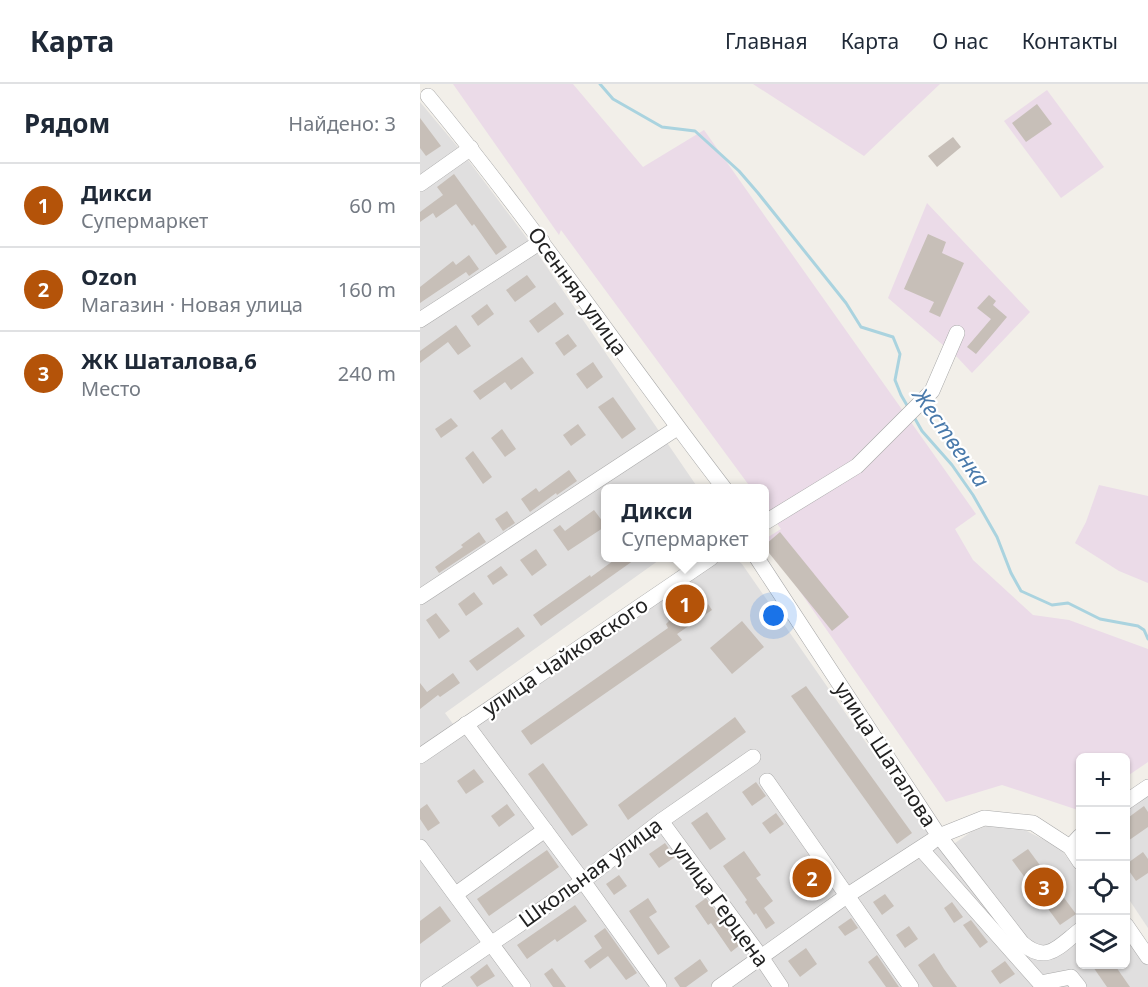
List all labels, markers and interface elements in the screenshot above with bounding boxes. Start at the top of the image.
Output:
text: Карта [30,22,114,60]
text: Главная [725,27,808,55]
text: Карта [841,27,899,55]
text: О нас [932,27,989,55]
text: Контакты [1022,27,1118,55]
text: Рядом [24,105,110,141]
text: Найдено: 3 [288,110,396,137]
text: Дикси [81,177,152,207]
text: 1 [38,192,49,219]
text: 60 m [349,192,396,219]
text: Супермаркет [81,207,208,234]
street label: Осенняя улица [522,221,634,361]
text: Ozon [81,261,137,291]
text: 2 [38,276,49,303]
text: 160 m [338,276,396,303]
text: Магазин · Новая улица [81,291,303,318]
text: ЖК Шаталова,6 [81,345,257,375]
text: 3 [38,360,49,387]
text: 240 m [338,360,396,387]
text: Место [81,375,141,402]
water label: Жественка [906,380,997,493]
popup [601,484,769,562]
text: Дикси [621,495,693,525]
text: Супермаркет [621,525,749,552]
pin: 1 [666,582,704,626]
street label: улица Чайковского [477,590,653,722]
your location [759,601,788,630]
street label: улица Шаталова [829,676,943,832]
map controls [1076,753,1130,969]
button: + [1076,753,1130,807]
button: − [1076,807,1130,861]
street label: Школьная улица [513,811,667,933]
street label: улица Герцена [666,836,776,972]
pin: 2 [792,856,832,900]
button: locate [1076,861,1130,915]
pin: 3 [1024,864,1064,910]
button: layers [1076,915,1130,969]

